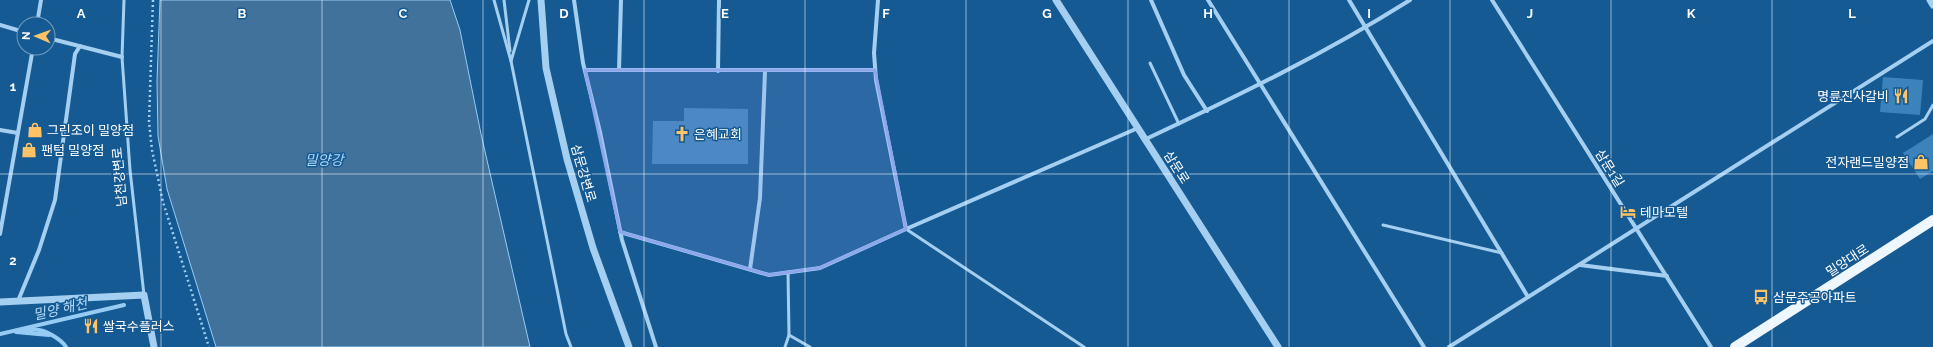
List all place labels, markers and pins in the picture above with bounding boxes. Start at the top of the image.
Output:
restaurant icon: 명륜진사갈비 [1892,87,1910,105]
place label: 명륜진사갈비 [1817,89,1889,104]
shop icon: 그린조이 밀양점 [26,121,44,139]
place label: 그린조이 밀양점 [47,123,134,138]
church icon: 은혜교회 [673,125,691,143]
place label: 은혜교회 [694,127,742,142]
shop icon: 팬텀 밀양점 [20,141,38,159]
place label: 팬텀 밀양점 [41,143,104,158]
shop icon: 전자랜드밀양점 [1912,153,1930,171]
place label: 전자랜드밀양점 [1825,155,1909,170]
hotel icon: 테마모텔 [1619,203,1637,221]
place label: 테마모텔 [1640,205,1688,220]
bus stop icon: 삼문주공아파트 [1752,288,1770,306]
place label: 삼문주공아파트 [1773,290,1857,305]
restaurant icon: 쌀국수플러스 [82,317,100,335]
place label: 쌀국수플러스 [103,319,175,334]

